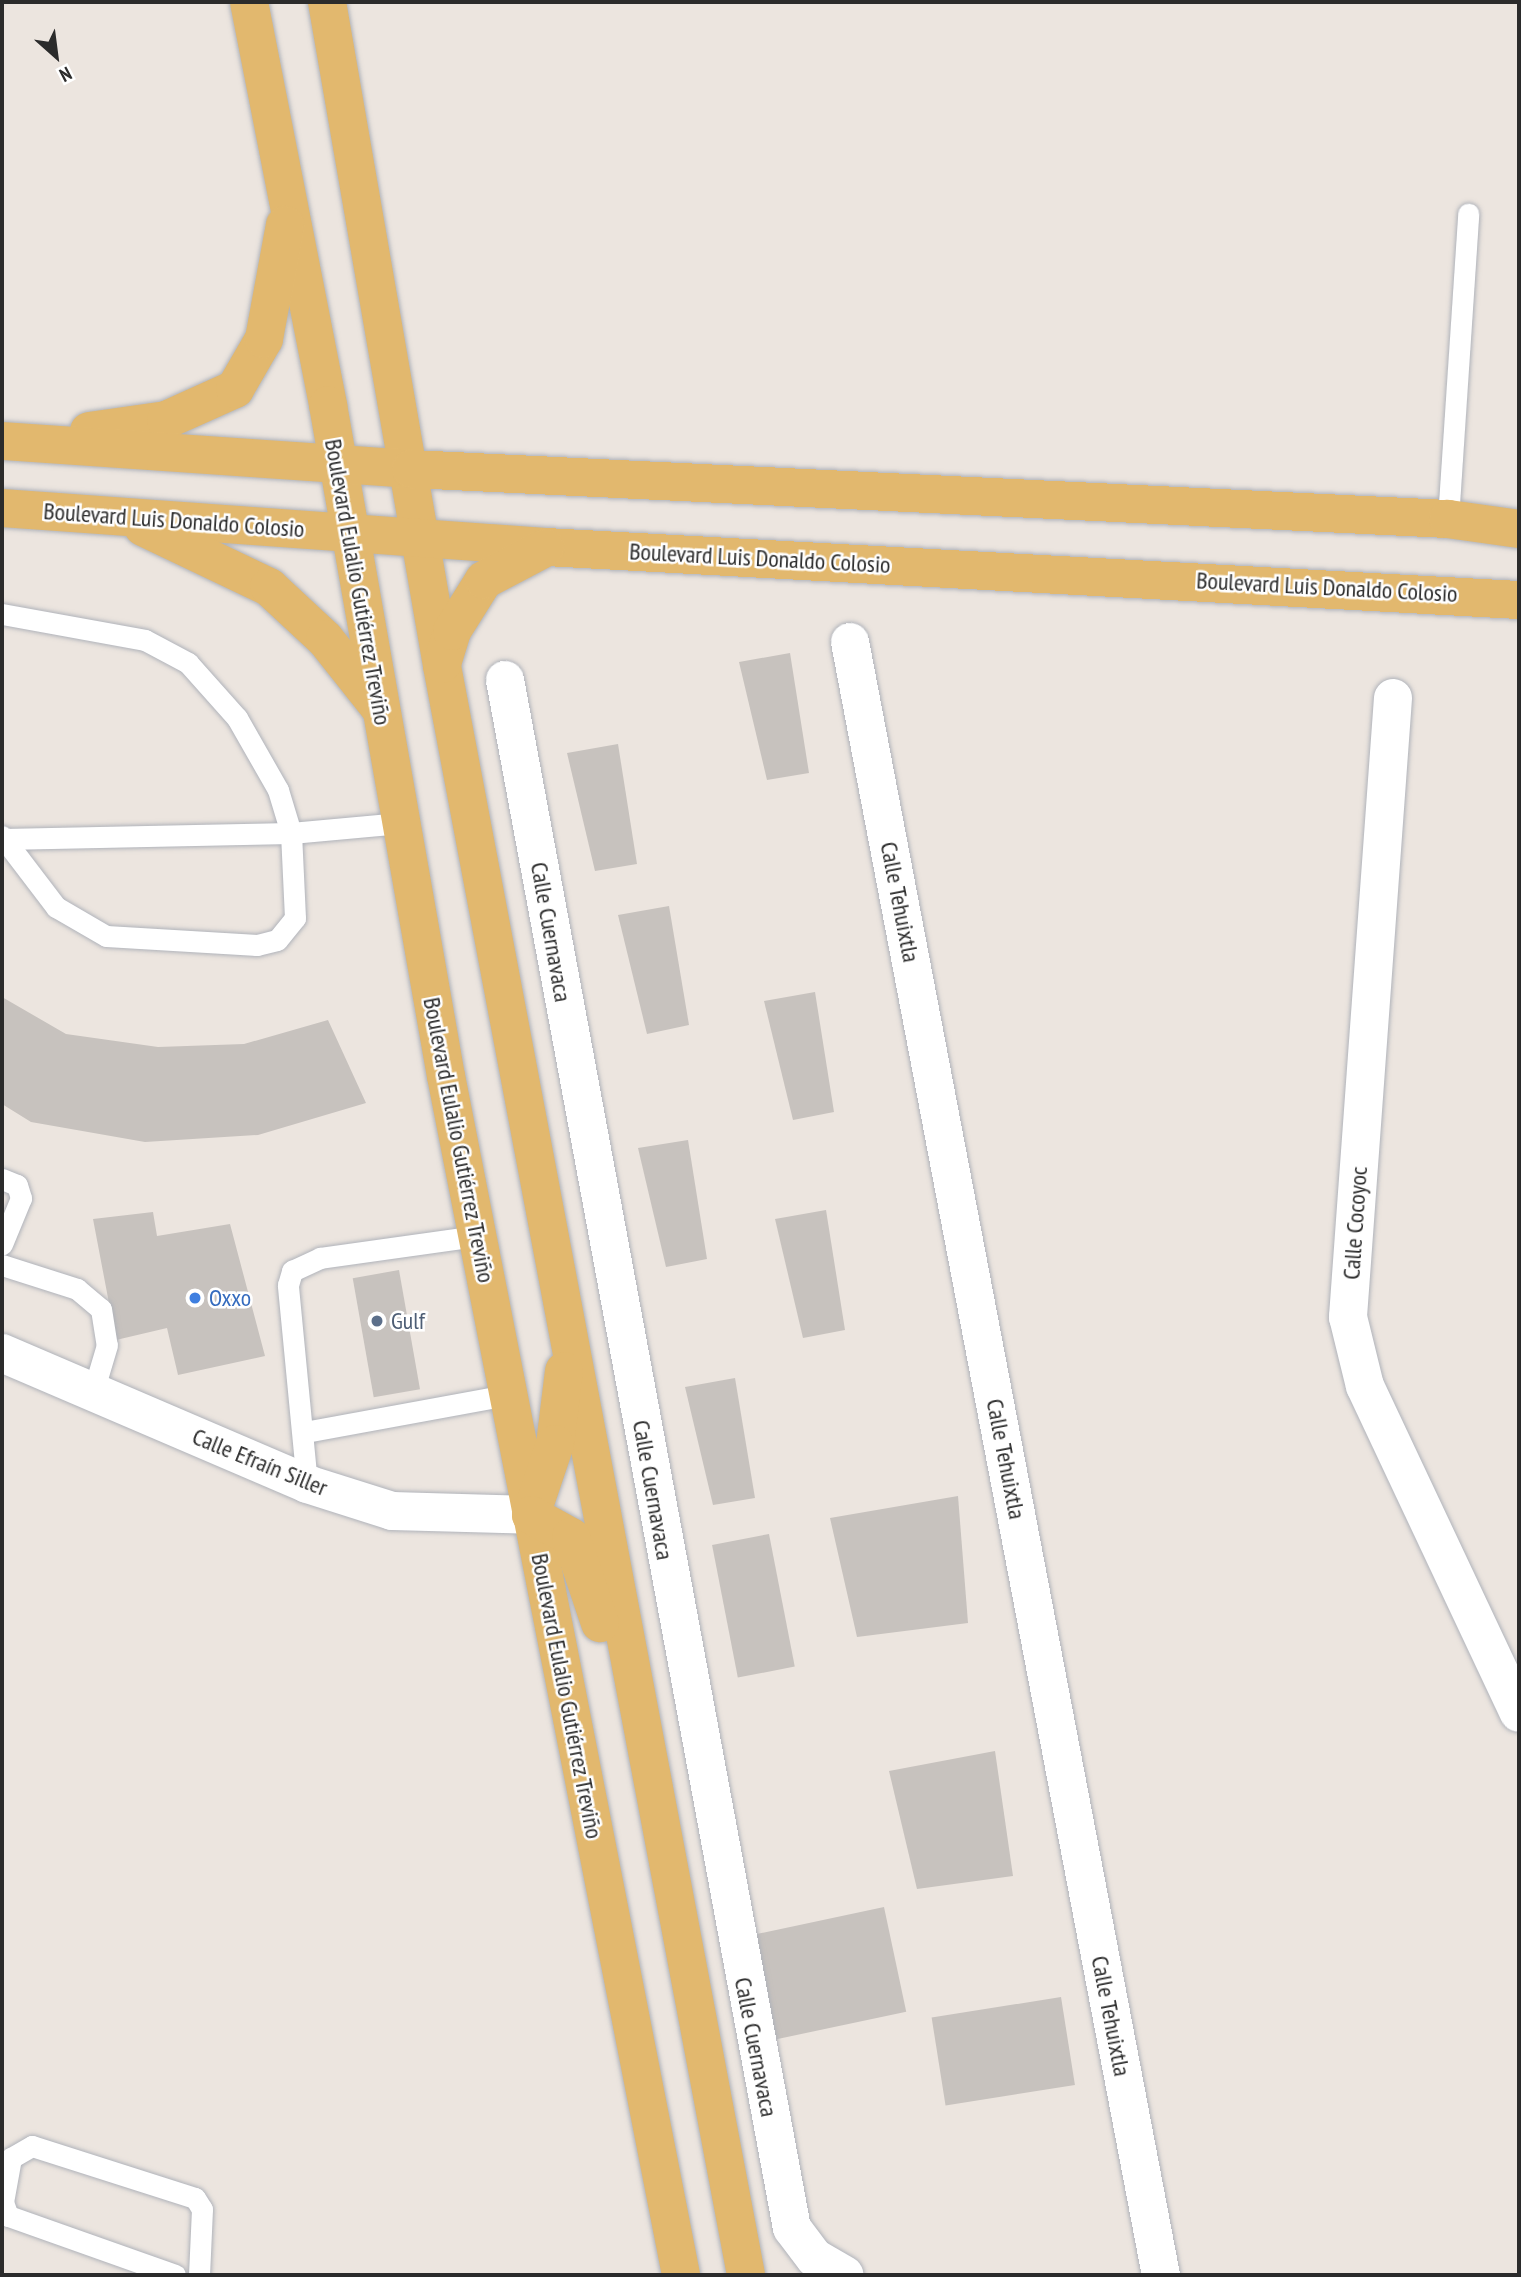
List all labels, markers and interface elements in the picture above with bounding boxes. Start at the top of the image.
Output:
north arrow [21,21,91,91]
text: N [56,62,76,88]
street label: Boulevard Eulalio Gutiérrez Treviño [319,436,397,728]
street label: Boulevard Luis Donaldo Colosio [43,497,305,543]
street label: Boulevard Luis Donaldo Colosio [629,537,891,579]
street label: Boulevard Luis Donaldo Colosio [1196,566,1458,608]
street label: Calle Tehuixtla [874,839,926,965]
street label: Calle Cuernavaca [525,860,577,1004]
street label: Boulevard Eulalio Gutiérrez Treviño [417,994,501,1286]
street label: Calle Cocoyoc [1337,1165,1373,1281]
place label: Oxxo [209,1284,251,1312]
marker: Oxxo [187,1290,203,1306]
place label: Gulf [391,1307,425,1335]
marker: Gulf [369,1313,385,1329]
street label: Calle Tehuixtla [980,1396,1032,1522]
street label: Calle Cuernavaca [627,1418,679,1562]
street label: Calle Efraín Siller [188,1422,332,1502]
street label: Boulevard Eulalio Gutiérrez Treviño [525,1550,609,1842]
street label: Calle Tehuixtla [1085,1953,1137,2079]
street label: Calle Cuernavaca [728,1975,784,2119]

